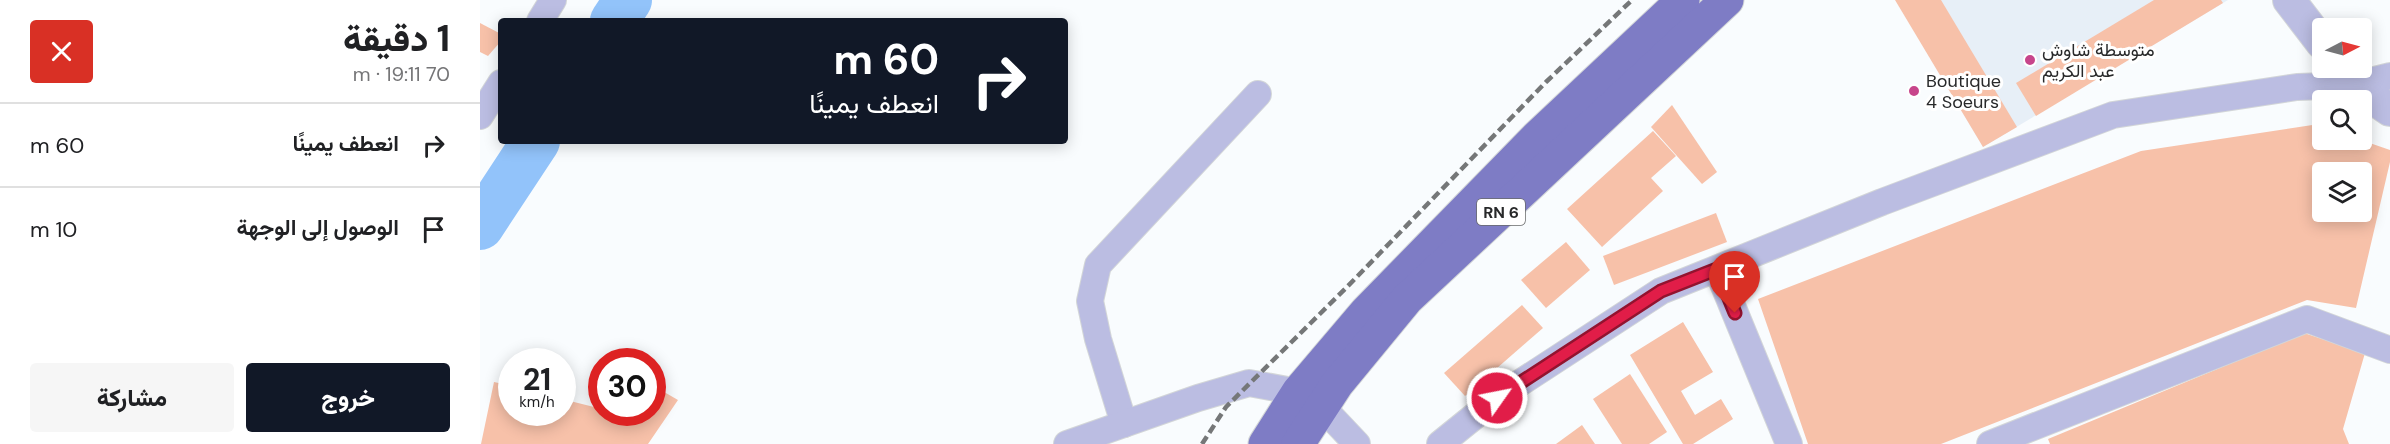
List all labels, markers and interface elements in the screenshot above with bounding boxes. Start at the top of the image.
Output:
text: 1 دقيقة [343,15,450,62]
north arrow [2312,18,2372,78]
map controls [2312,18,2372,222]
button: close [30,20,93,83]
text: 60 m [833,32,939,87]
place label: متوسطة شاوش عبد الكريم [2042,38,2155,83]
icon: right [960,42,1038,120]
marker: متوسطة شاوش عبد الكريم [2023,53,2037,67]
text: 70 m · 19:11 [353,61,450,87]
place label: Boutique 4 Soeurs [1926,69,2001,114]
marker: Boutique 4 Soeurs [1907,84,1921,98]
text: انعطف يمينًا [809,86,939,121]
button: search [2312,90,2372,150]
text: انعطف يمينًا [292,129,399,158]
icon: right [417,129,450,162]
text: 60 m [30,131,84,160]
button: layers [2312,162,2372,222]
road number: RN 6 [1477,199,1525,225]
text: الوصول إلى الوجهة [237,213,399,242]
icon: arrive [417,213,450,246]
text: 10 m [30,215,77,244]
pin [1709,251,1760,313]
icon: arrive [1718,260,1751,293]
speed limit sign: 30 [588,348,666,426]
text: 21 [523,360,551,399]
button: مشاركة [30,363,234,432]
button: خروج [246,363,450,432]
position arrow [1465,366,1529,430]
text: km/h [519,392,555,412]

